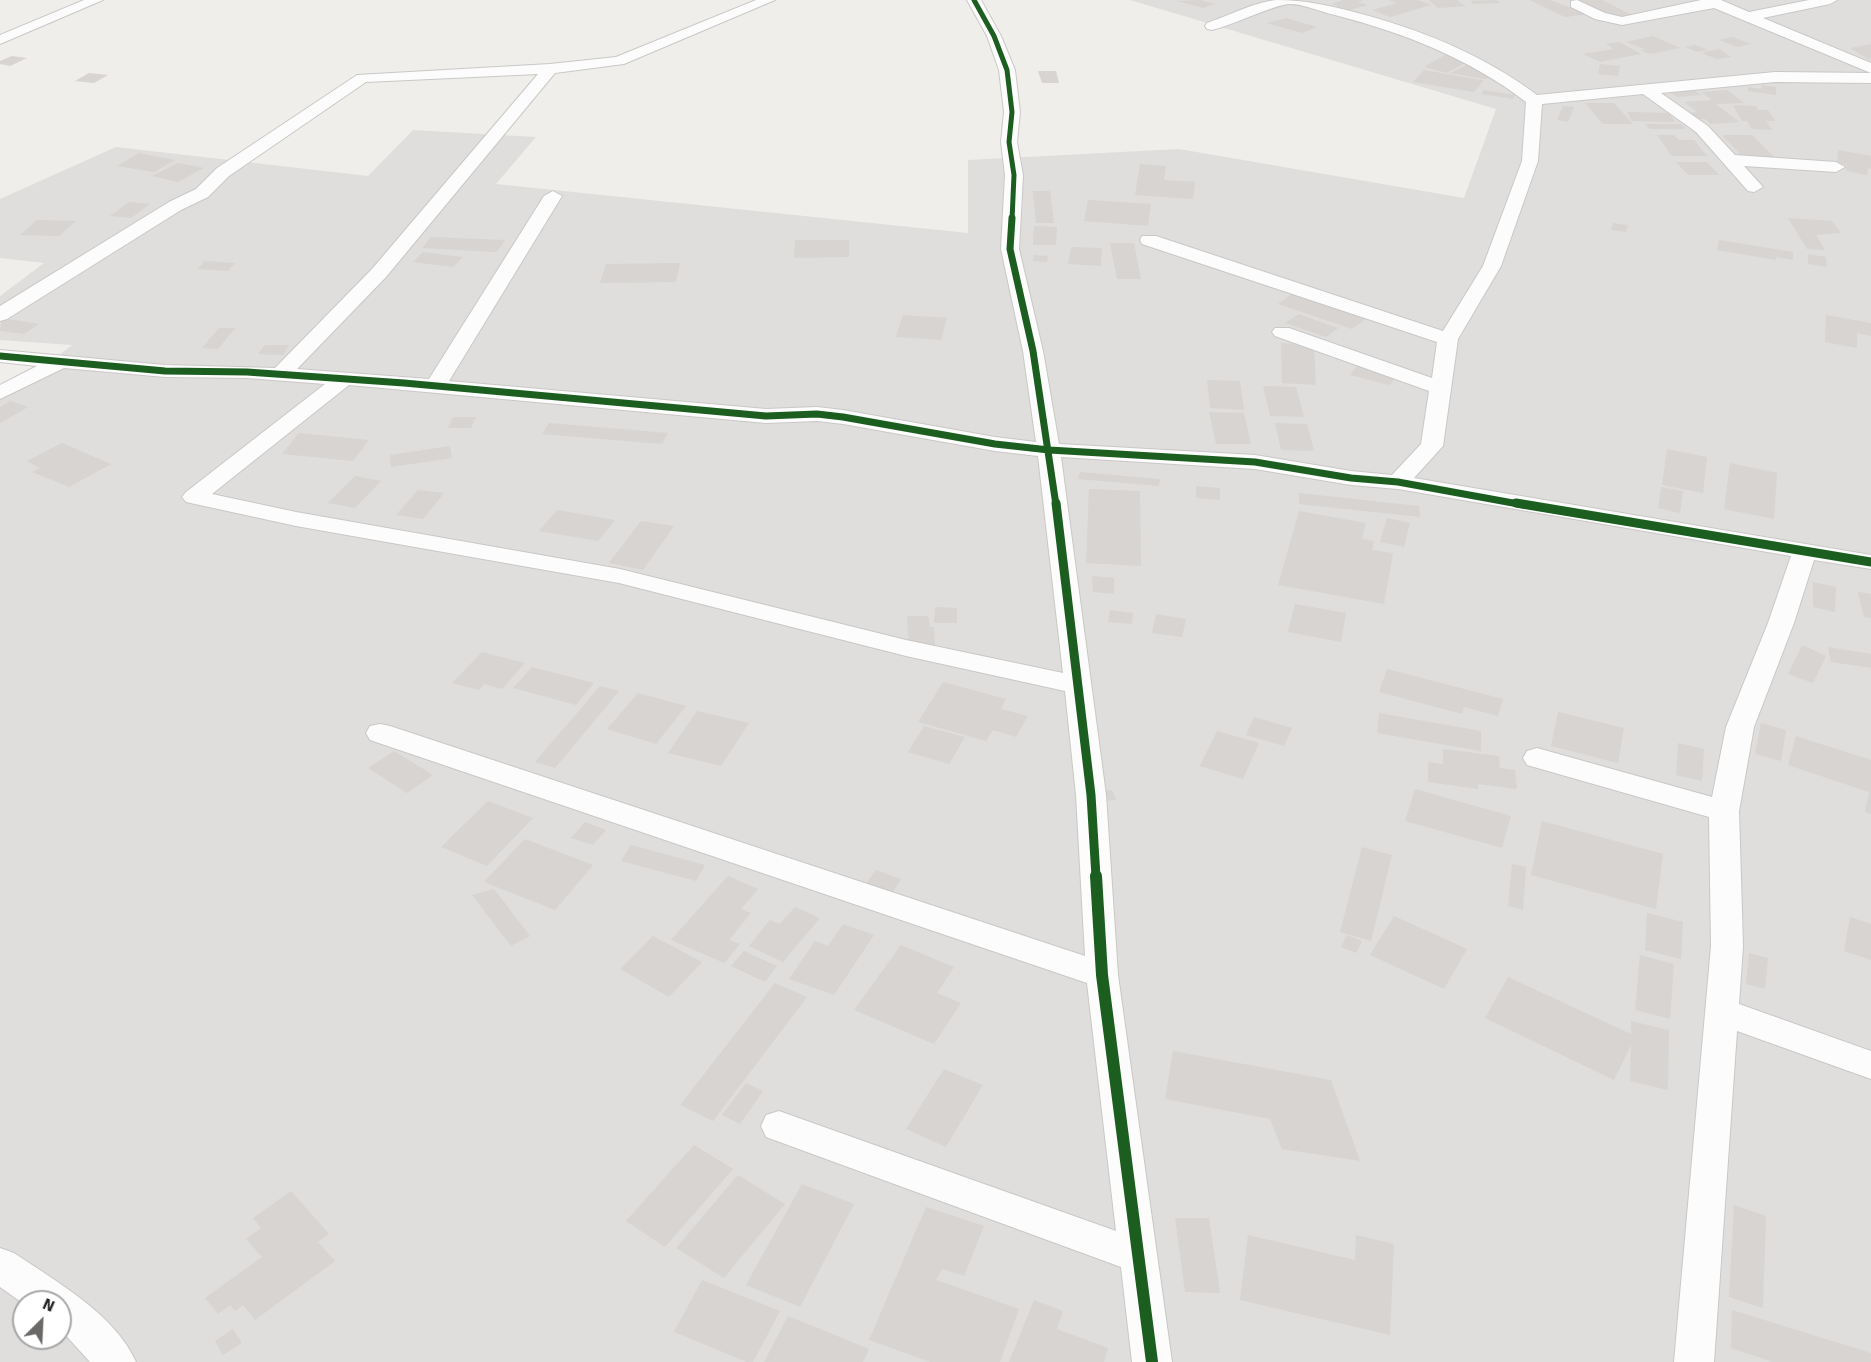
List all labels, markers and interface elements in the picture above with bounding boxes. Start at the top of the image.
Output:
north arrow [12,1290,72,1350]
text: N [39,1294,58,1317]

